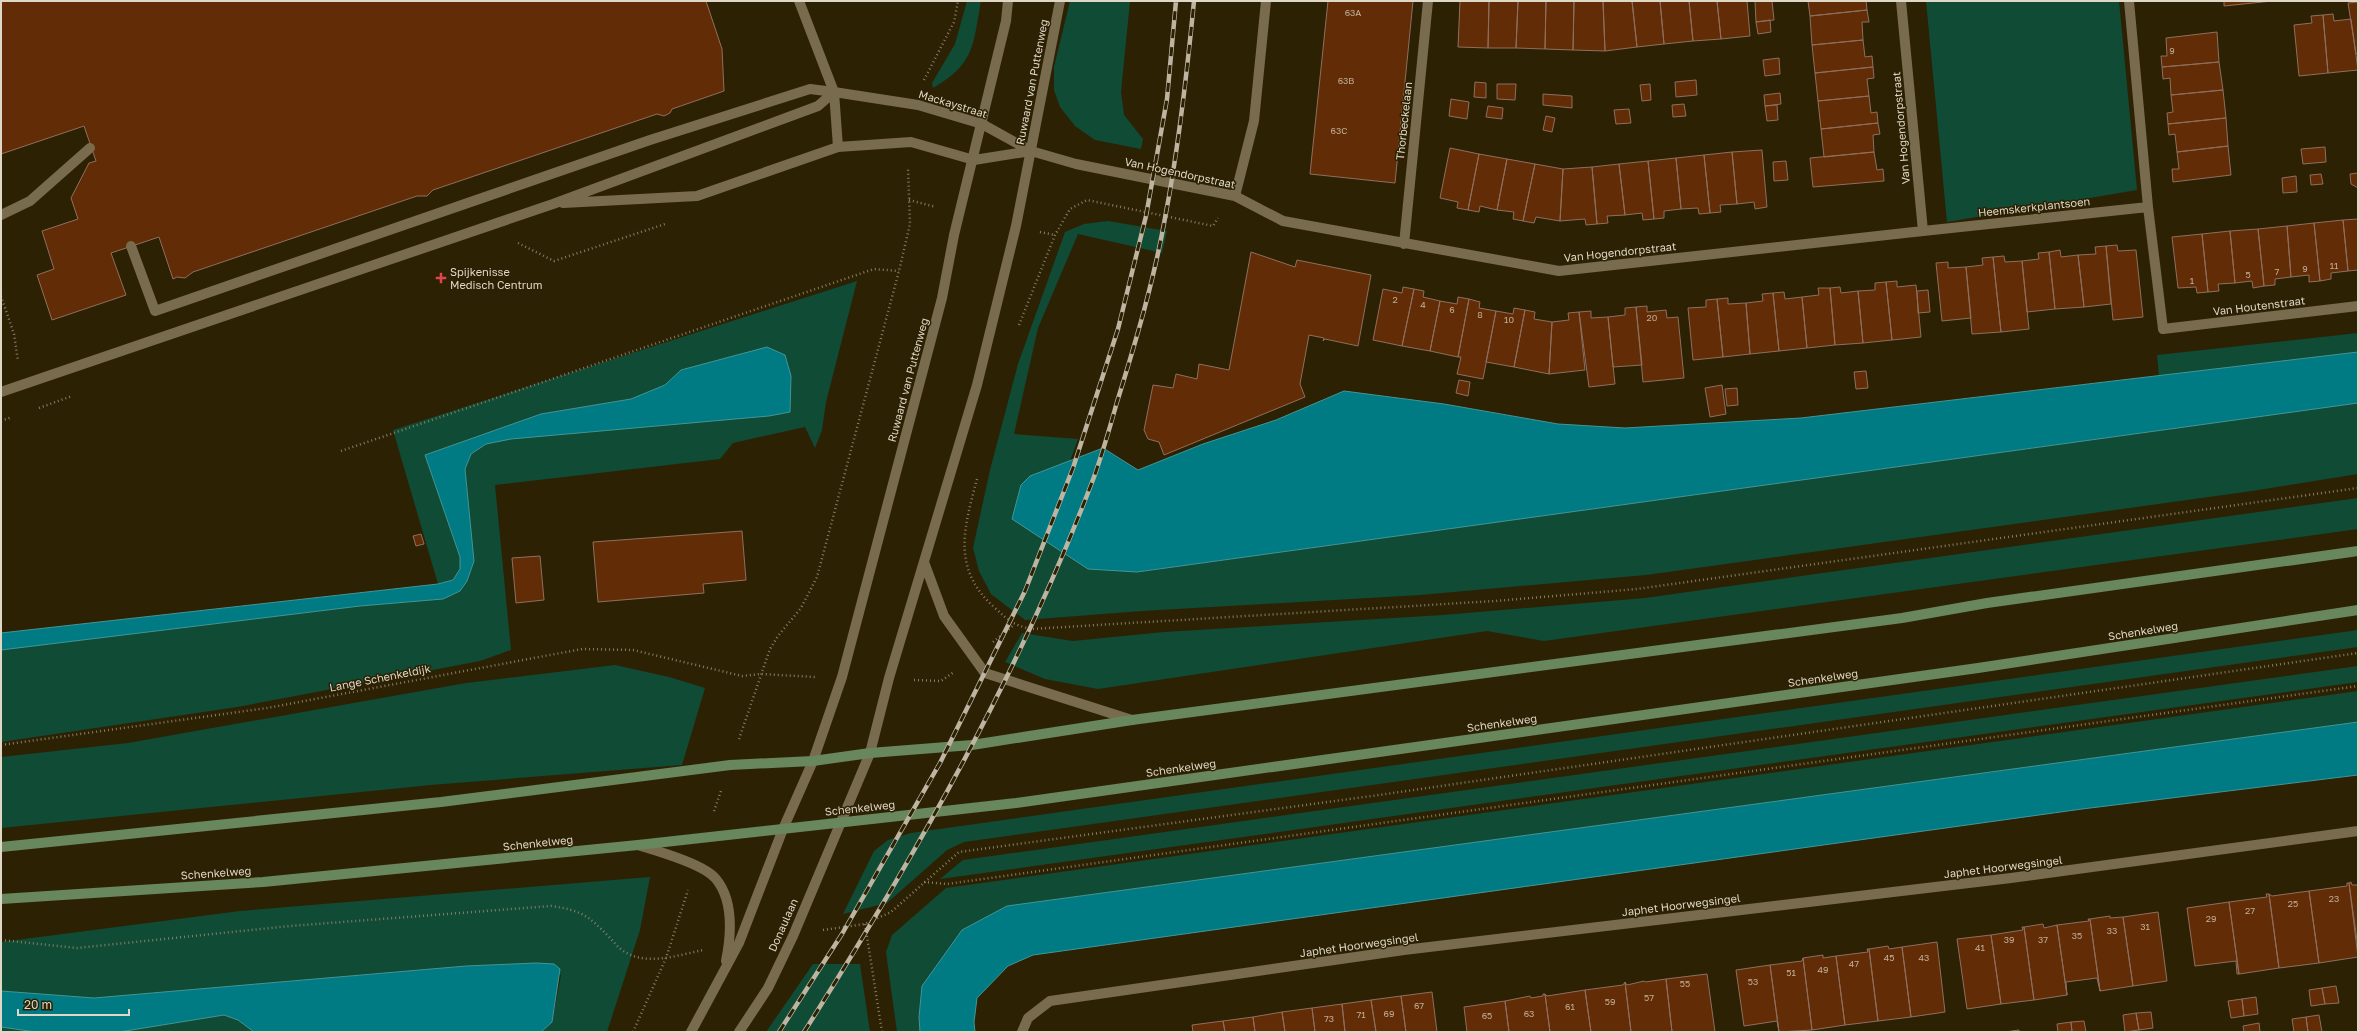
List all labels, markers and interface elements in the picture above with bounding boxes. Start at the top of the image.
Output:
house number: 63A [1345,7,1361,18]
street label: Ruwaard van Puttenweg [1013,18,1050,146]
house number: 9 [2169,45,2175,56]
street label: Van Hogendorpstraat [1889,71,1912,185]
house number: 63B [1338,75,1354,86]
street label: Thorbeckelaan [1393,81,1414,161]
street label: Mackaystraat [917,87,989,120]
house number: 63C [1331,125,1347,136]
street label: Van Hogendorpstraat [1124,154,1237,191]
street label: Heemskerkplantsoen [1977,194,2091,219]
street label: Van Hogendorpstraat [1563,239,1677,264]
house number: 11 [2330,260,2339,271]
house number: 9 [2302,263,2308,274]
place label: Spijkenisse Medisch Centrum [450,265,543,291]
house number: 7 [2275,266,2280,277]
house number: 5 [2245,269,2251,280]
marker: Spijkenisse Medisch Centrum [435,272,447,284]
house number: 1 [2190,275,2195,286]
street label: Van Houtenstraat [2212,293,2306,318]
house number: 2 [1392,294,1398,305]
house number: 4 [1420,299,1426,310]
house number: 6 [1449,304,1455,315]
house number: 8 [1477,309,1483,320]
house number: 20 [1647,312,1658,323]
house number: 10 [1504,314,1514,325]
street label: Ruwaard van Puttenweg [885,316,930,443]
street label: Schenkelweg [2107,619,2179,642]
street label: Lange Schenkeldijk [328,661,432,694]
street label: Schenkelweg [1787,666,1859,689]
street label: Schenkelweg [1466,711,1538,734]
street label: Schenkelweg [1145,756,1217,779]
street label: Schenkelweg [824,797,896,818]
street label: Schenkelweg [502,832,574,853]
street label: Japhet Hoorwegsingel [1943,853,2064,880]
street label: Schenkelweg [180,864,252,881]
street label: Japhet Hoorwegsingel [1621,891,1742,918]
house number: 23 [2329,893,2339,904]
street label: Donaulaan [765,896,800,953]
house number: 25 [2288,898,2298,909]
house number: 27 [2245,905,2255,916]
house number: 29 [2206,913,2216,924]
house number: 31 [2140,921,2150,932]
house number: 33 [2107,925,2117,936]
street label: Japhet Hoorwegsingel [1299,930,1420,959]
house number: 35 [2072,930,2082,941]
house number: 39 [2004,934,2014,945]
house number: 37 [2038,934,2048,945]
house number: 41 [1975,942,1986,953]
house number: 45 [1884,952,1894,963]
house number: 43 [1919,952,1929,963]
house number: 47 [1849,958,1859,969]
house number: 49 [1818,964,1828,975]
house number: 51 [1786,967,1796,978]
house number: 53 [1748,976,1758,987]
house number: 55 [1680,978,1690,989]
scale bar [18,991,129,1017]
house number: 57 [1644,992,1654,1003]
house number: 59 [1605,996,1615,1007]
text: 20 m [24,997,52,1012]
house number: 67 [1414,1000,1424,1011]
house number: 61 [1565,1001,1576,1012]
house number: 69 [1384,1008,1394,1019]
house number: 63 [1524,1008,1534,1019]
house number: 71 [1356,1009,1366,1020]
house number: 65 [1482,1010,1492,1021]
house number: 73 [1324,1013,1334,1024]

